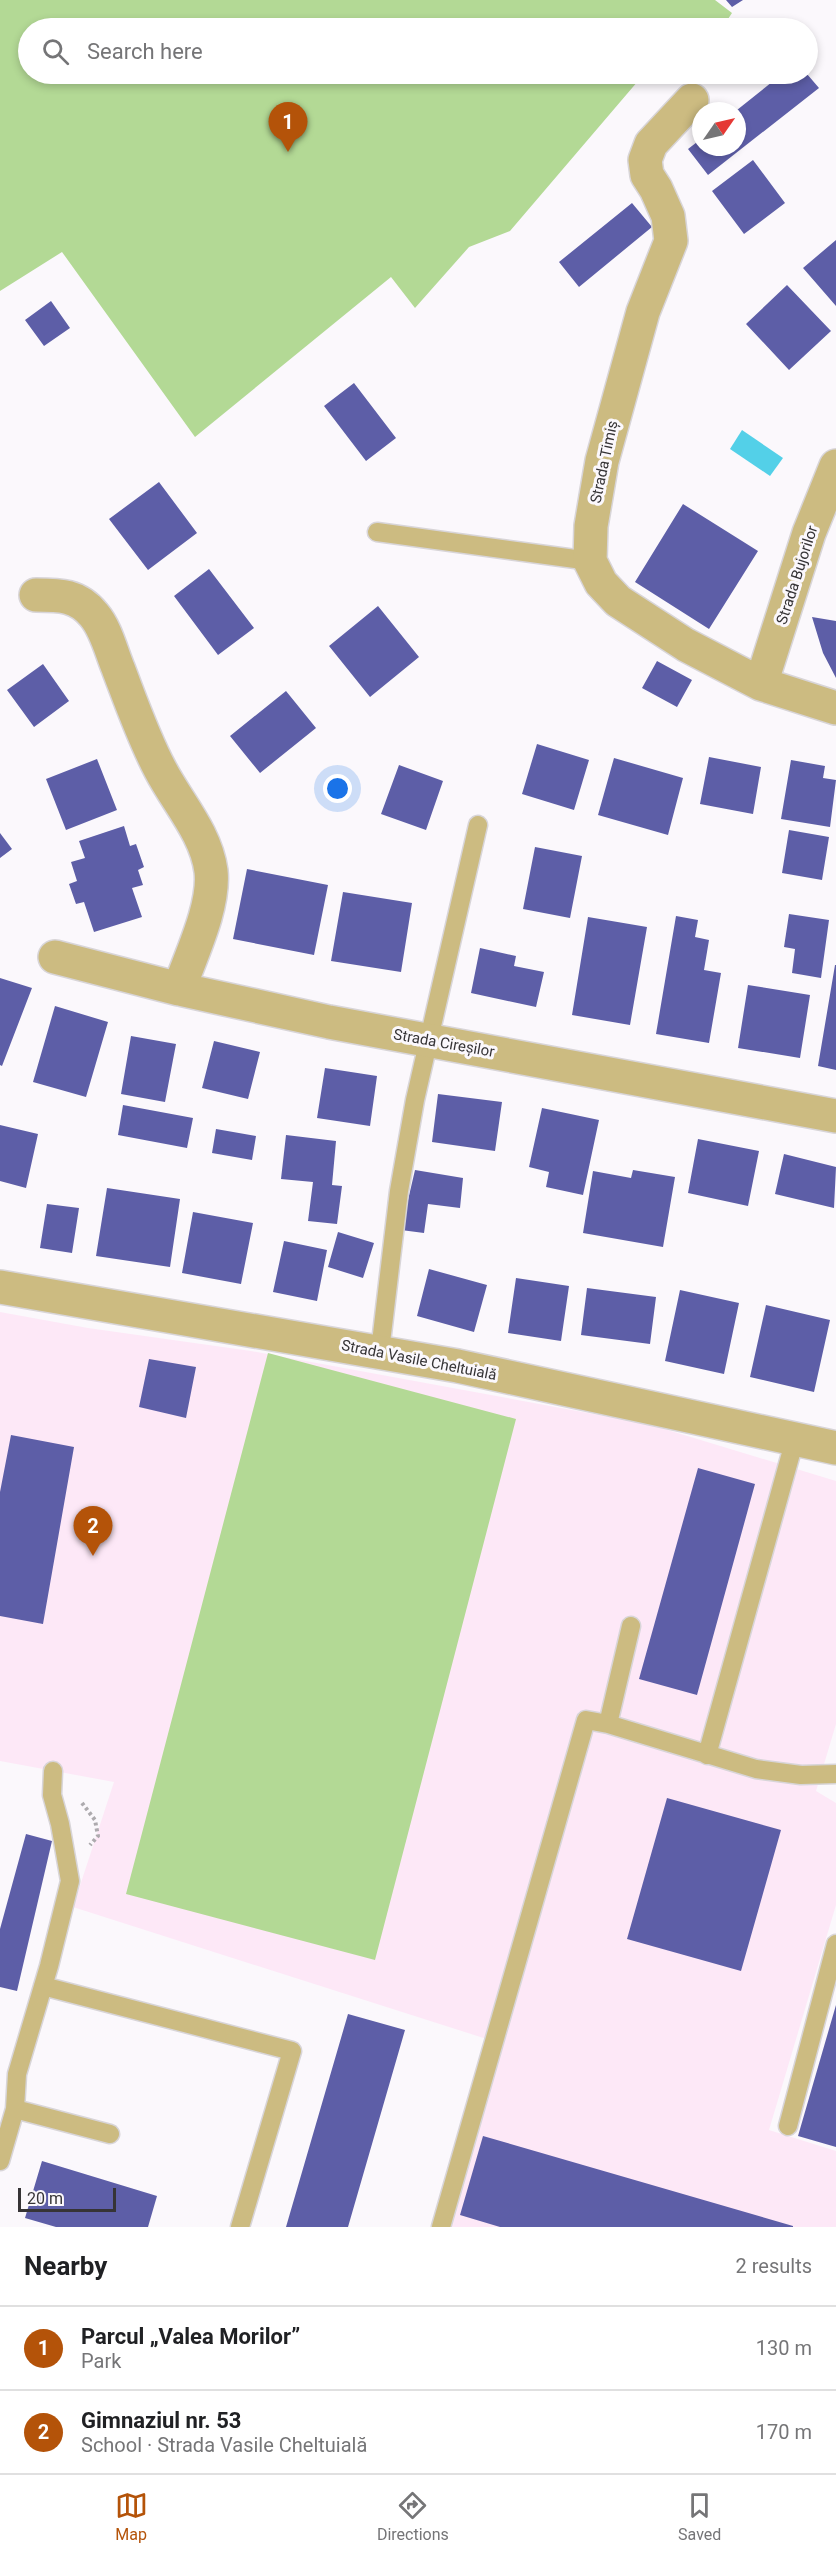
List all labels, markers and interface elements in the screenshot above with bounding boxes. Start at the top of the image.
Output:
search box [18,18,818,84]
icon: search [39,35,72,68]
text: Search here [87,39,203,64]
pin: 1 [268,102,308,152]
north arrow [692,102,746,156]
street label: Strada Timiș [586,419,622,505]
street label: Strada Bujorilor [773,523,821,627]
your location [323,774,352,803]
street label: Strada Cireșilor [392,1025,496,1061]
street label: Strada Vasile Cheltuială [340,1336,498,1384]
pin: 2 [74,1506,112,1556]
scale bar [18,2185,116,2212]
text: 20 m [27,2189,63,2208]
text: Nearby [24,2251,107,2281]
text: 2 results [736,2254,812,2278]
text: Parcul „Valea Morilor” [81,2324,300,2349]
text: 1 [38,2336,49,2360]
text: 130 m [756,2336,812,2360]
text: Park [81,2349,121,2373]
text: Gimnaziul nr. 53 [81,2408,241,2433]
text: 2 [38,2420,49,2444]
text: 170 m [756,2420,812,2444]
text: School · Strada Vasile Cheltuială [81,2433,367,2457]
tab: Map [115,2489,148,2544]
tab: Directions [377,2489,449,2544]
tab: Saved [678,2489,721,2544]

